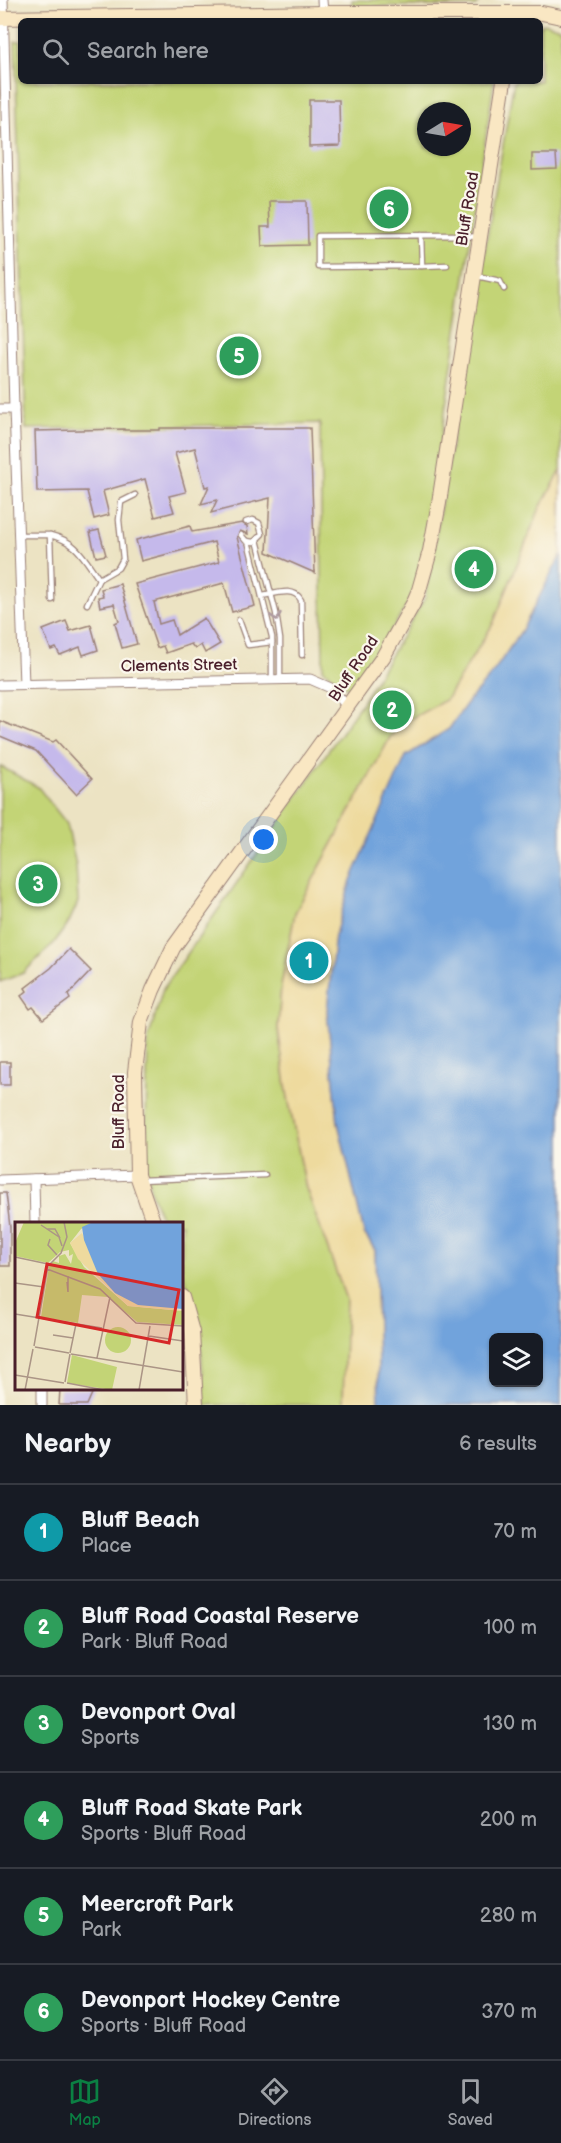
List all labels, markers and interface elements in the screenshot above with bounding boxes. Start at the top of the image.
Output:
search box [18,18,543,84]
icon: search [39,35,72,68]
text: Search here [87,38,209,65]
north arrow [417,102,471,156]
street label: Bluff Road [453,170,483,248]
pin: 6 [370,186,408,232]
pin: 5 [220,334,258,378]
pin: 4 [454,546,494,592]
one-way arrow [269,612,282,622]
street label: Bluff Road [325,633,383,705]
street label: Clements Street [120,655,238,677]
pin: 2 [372,688,412,732]
your location [249,825,278,854]
pin: 3 [18,862,57,906]
pin: 1 [290,938,328,984]
street label: Bluff Road [110,1074,129,1150]
inset map [15,1222,183,1390]
map controls [489,1333,543,1387]
button: layers [489,1333,543,1387]
text: Nearby [24,1429,111,1460]
text: 6 results [459,1432,537,1456]
text: Bluff Beach [81,1507,199,1534]
text: 1 [39,1520,48,1544]
text: 70 m [493,1520,537,1544]
text: Place [81,1534,132,1558]
text: Bluff Road Coastal Reserve [81,1603,359,1630]
text: 2 [38,1616,49,1640]
text: 100 m [484,1616,537,1640]
text: Park · Bluff Road [81,1630,228,1654]
text: Devonport Oval [81,1699,236,1726]
text: 3 [38,1712,49,1736]
text: 130 m [483,1712,537,1736]
text: Sports [81,1726,139,1750]
text: Bluff Road Skate Park [81,1795,302,1822]
text: 4 [38,1808,49,1832]
text: 200 m [480,1808,537,1832]
text: Sports · Bluff Road [81,1822,246,1846]
text: Meercroft Park [81,1891,233,1918]
text: 5 [38,1904,49,1928]
text: 280 m [480,1904,537,1928]
text: Park [81,1918,121,1942]
text: Devonport Hockey Centre [81,1987,340,2014]
text: 6 [37,2000,50,2024]
text: 370 m [481,2000,537,2024]
text: Sports · Bluff Road [81,2014,246,2038]
tab: Map [68,2075,101,2130]
tab: Directions [238,2075,311,2130]
tab: Saved [448,2075,493,2130]

